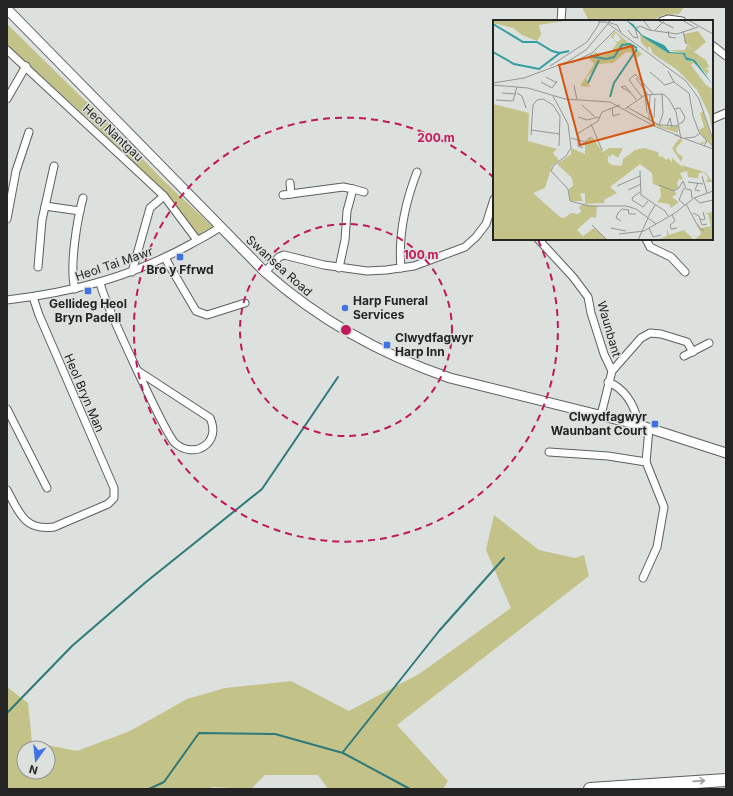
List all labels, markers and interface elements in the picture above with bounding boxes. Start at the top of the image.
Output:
inset map [493,20,713,240]
street label: Heol Nantgau [80,101,147,164]
text: 200 m [417,130,455,145]
street label: Swansea Road [243,232,316,299]
street label: Heol Tai Mawr [73,243,155,284]
text: 100 m [403,247,439,262]
marker: Bro y Ffrwd [175,252,185,262]
place label: Bro y Ffrwd [146,262,214,277]
marker: Gellideg Heol Bryn Padell [83,286,93,296]
place label: Harp Funeral Services [353,293,428,322]
place label: Gellideg Heol Bryn Padell [49,296,127,325]
street label: Waunbant [594,299,625,359]
marker: Harp Funeral Services [340,303,350,313]
centre of rings [339,323,353,337]
place label: Clwydfagwyr Harp Inn [395,330,473,359]
marker: Clwydfagwyr Harp Inn [382,340,392,350]
street label: Heol Bryn Man [61,351,108,434]
place label: Clwydfagwyr Waunbant Court [551,409,648,438]
marker: Clwydfagwyr Waunbant Court [650,419,660,429]
north arrow [16,740,56,780]
text: N [28,762,39,778]
one-way arrow [692,778,705,785]

